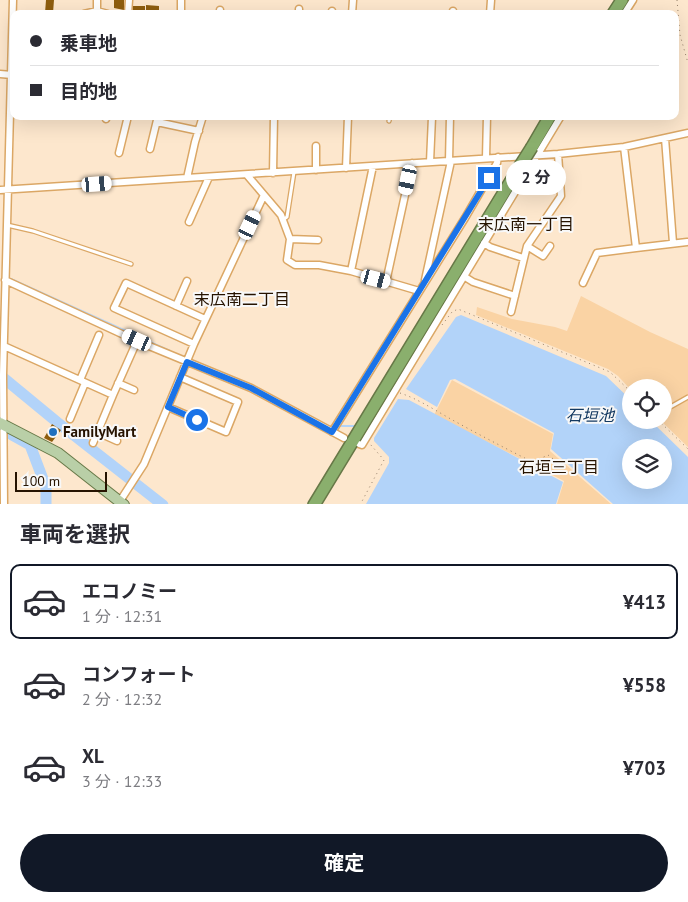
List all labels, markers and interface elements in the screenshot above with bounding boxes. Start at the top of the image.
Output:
text: 乗車地 [60,31,117,55]
text: 目的地 [60,79,117,103]
callout: 2 分 [506,160,566,196]
car [397,164,418,196]
route end [478,167,500,189]
text: 2 分 [521,167,551,187]
car [81,175,112,193]
car [236,208,263,242]
district label: 末広南一丁目 [478,214,574,234]
car [359,268,392,290]
district label: 末広南二丁目 [194,289,290,309]
car [120,327,153,353]
map controls [622,379,672,489]
button: locate [622,379,672,429]
water label: 石垣池 [566,405,616,425]
route start [186,409,208,431]
place label: FamilyMart [63,422,137,441]
marker: FamilyMart [47,426,59,438]
button: layers [622,439,672,489]
district label: 石垣三丁目 [519,457,599,477]
scale bar [15,470,108,493]
text: 100 m [22,472,60,490]
text: 車両を選択 [20,520,130,548]
icon: car [22,579,67,624]
text: エコノミー [82,579,177,603]
text: ¥413 [623,590,666,614]
text: 1 分 · 12:31 [82,606,162,626]
icon: car [22,662,67,707]
text: コンフォート [82,662,195,686]
text: ¥558 [623,673,666,697]
text: 2 分 · 12:32 [82,689,162,709]
text: XL [82,744,104,768]
icon: car [22,745,67,790]
text: ¥703 [623,756,666,780]
text: 3 分 · 12:33 [82,771,162,791]
button: 確定 [20,834,668,892]

